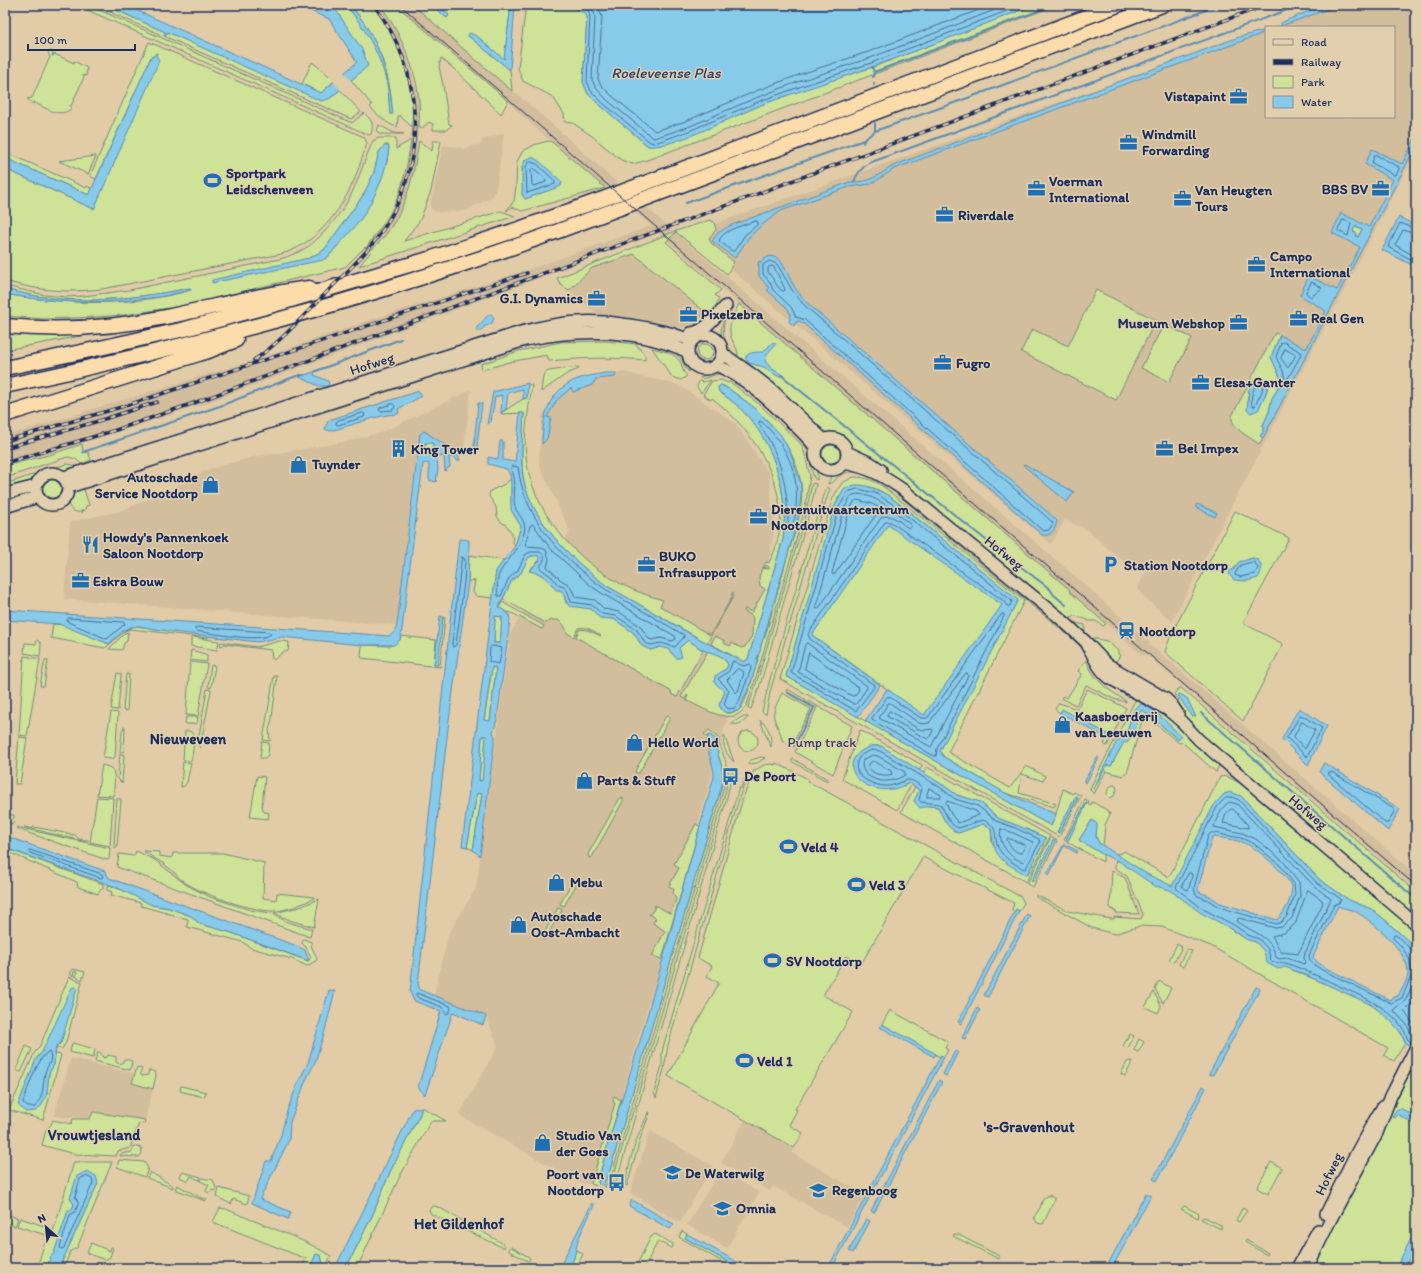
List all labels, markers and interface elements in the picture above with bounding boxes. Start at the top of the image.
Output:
scale bar [28,26,135,52]
legend [1265,26,1395,118]
text: 100 m [34,33,67,47]
text: Road [1301,35,1327,49]
text: Railway [1301,55,1341,69]
water label: Roeleveense Plas [611,64,722,82]
text: Park [1301,75,1325,89]
office icon: Vistapaint [1229,86,1249,106]
place label: Vistapaint [1164,88,1227,105]
text: Water [1301,95,1332,109]
place label: Windmill Forwarding [1142,126,1210,159]
office icon: Windmill Forwarding [1119,132,1139,152]
place label: Sportpark Leidschenveen [226,165,313,198]
sports icon: Sportpark Leidschenveen [203,171,223,191]
place label: Voerman International [1049,173,1130,206]
office icon: Voerman International [1026,179,1046,199]
office icon: BBS BV [1371,179,1391,199]
place label: BBS BV [1322,181,1369,198]
place label: Van Heugten Tours [1194,182,1272,215]
office icon: Van Heugten Tours [1172,188,1192,208]
office icon: Riverdale [935,205,955,225]
place label: Riverdale [958,207,1014,224]
place label: Campo International [1270,248,1351,281]
office icon: Campo International [1247,254,1267,274]
office icon: G.I. Dynamics [586,288,606,308]
place label: G.I. Dynamics [500,290,583,307]
office icon: Pixelzebra [678,304,698,324]
place label: Pixelzebra [701,306,764,323]
office icon: Real Gen [1288,308,1308,328]
place label: Real Gen [1311,310,1364,327]
office icon: Museum Webshop [1228,313,1248,333]
place label: Museum Webshop [1118,315,1226,332]
street label: Hofweg [348,349,397,379]
office icon: Fugro [933,353,953,373]
place label: Fugro [956,355,990,372]
office icon: Elesa+Ganter [1191,372,1211,392]
place label: Elesa+Ganter [1214,374,1296,391]
office icon: Bel Impex [1155,438,1175,458]
building icon: King Tower [388,439,408,459]
place label: Bel Impex [1178,440,1239,457]
place label: King Tower [411,441,479,458]
shop icon: Tuynder [289,454,309,474]
place label: Tuynder [311,456,361,473]
place label: Autoschade Service Nootdorp [95,469,199,502]
shop icon: Autoschade Service Nootdorp [201,475,221,495]
place label: Dierenuitvaartcentrum Nootdorp [771,501,910,534]
office icon: Dierenuitvaartcentrum Nootdorp [748,507,768,527]
place label: Howdy's Pannenkoek Saloon Nootdorp [103,529,229,562]
street label: Hofweg [981,532,1028,574]
restaurant icon: Howdy's Pannenkoek Saloon Nootdorp [80,535,100,555]
place label: BUKO Infrasupport [659,548,737,581]
office icon: BUKO Infrasupport [636,554,656,574]
parking icon: Station Nootdorp [1101,555,1121,575]
place label: Station Nootdorp [1124,557,1229,574]
office icon: Eskra Bouw [70,571,90,591]
place label: Eskra Bouw [93,573,164,590]
station icon: Nootdorp [1116,621,1136,641]
place label: Nootdorp [1139,623,1196,640]
place label: Kaasboerderij van Leeuwen [1075,708,1158,741]
shop icon: Kaasboerderij van Leeuwen [1052,714,1072,734]
district label: Nieuweveen [150,730,227,748]
shop icon: Hello World [625,732,645,752]
place label: Hello World [648,734,719,751]
park label: Pump track [788,734,857,751]
bus stop icon: De Poort [721,766,741,786]
place label: De Poort [744,768,797,785]
shop icon: Parts & Stuff [574,770,594,790]
place label: Parts & Stuff [597,772,676,789]
street label: Hofweg [1285,791,1331,834]
sports icon: Veld 4 [778,837,798,857]
place label: Veld 4 [801,839,839,856]
shop icon: Mebu [547,872,567,892]
place label: Mebu [570,874,603,891]
sports icon: Veld 3 [846,875,866,895]
place label: Veld 3 [869,877,906,894]
place label: Autoschade Oost-Ambacht [530,908,620,941]
shop icon: Autoschade Oost-Ambacht [508,914,528,934]
sports icon: SV Nootdorp [763,951,783,971]
place label: SV Nootdorp [786,953,862,970]
sports icon: Veld 1 [734,1051,754,1071]
place label: Veld 1 [757,1053,793,1070]
district label: 's-Gravenhout [983,1118,1075,1136]
district label: Vrouwtjesland [48,1126,141,1145]
place label: Studio Van der Goes [556,1127,621,1160]
shop icon: Studio Van der Goes [533,1133,553,1153]
street label: Hofweg [1311,1149,1347,1198]
school or university icon: De Waterwilg [662,1163,682,1183]
place label: De Waterwilg [685,1165,765,1182]
place label: Poort van Nootdorp [547,1166,605,1199]
bus stop icon: Poort van Nootdorp [607,1172,627,1192]
school or university icon: Regenboog [809,1180,829,1200]
place label: Regenboog [832,1182,898,1199]
school or university icon: Omnia [713,1198,733,1218]
place label: Omnia [736,1200,776,1217]
north arrow [26,1207,66,1247]
text: N [35,1211,48,1226]
district label: Het Gildenhof [414,1215,504,1233]

